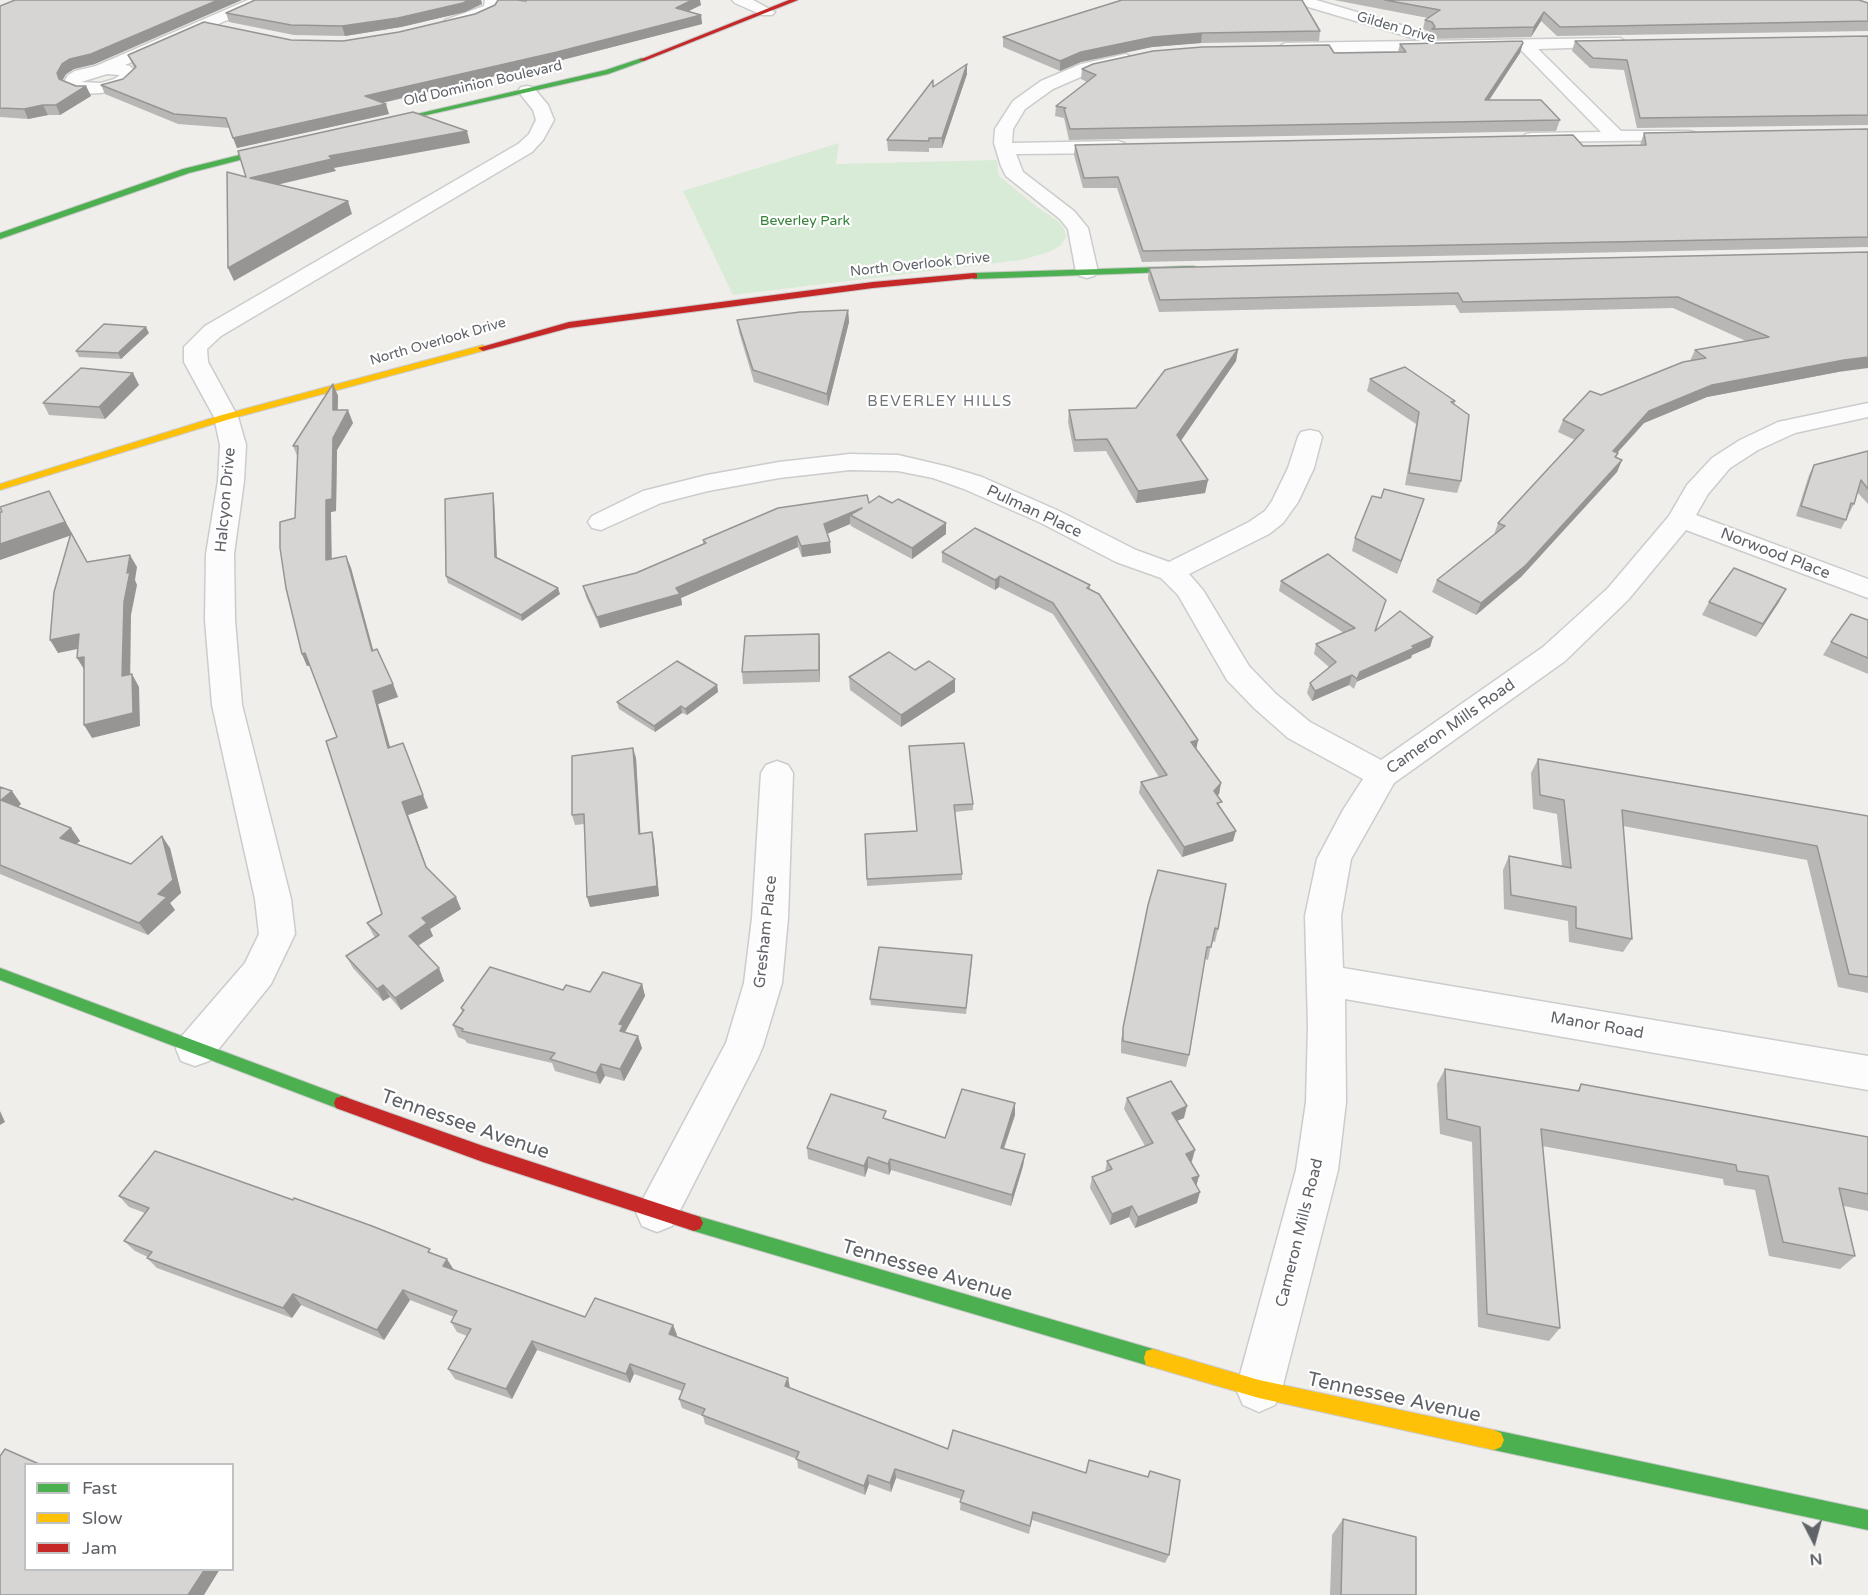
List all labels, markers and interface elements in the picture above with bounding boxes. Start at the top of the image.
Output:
street label: Gilden Drive [1355,9,1437,47]
street label: Old Dominion Boulevard [402,58,564,110]
park label: Beverley Park [760,213,850,229]
street label: North Overlook Drive [849,249,991,281]
street label: North Overlook Drive [368,315,508,369]
district label: BEVERLEY HILLS [867,393,1013,411]
street label: Halcyon Drive [212,447,240,553]
street label: Pulman Place [983,482,1085,542]
street label: Norwood Place [1717,524,1833,584]
street label: Cameron Mills Road [1383,675,1519,779]
street label: Gresham Place [751,875,781,989]
street label: Manor Road [1549,1008,1645,1044]
street label: Tennessee Avenue [378,1085,552,1165]
street label: Cameron Mills Road [1272,1157,1328,1309]
street label: Tennessee Avenue [839,1235,1015,1307]
street label: Tennessee Avenue [1305,1368,1483,1428]
legend [24,1463,234,1571]
text: Fast [82,1477,117,1499]
text: Slow [82,1507,123,1529]
north arrow [1784,1511,1844,1571]
text: Jam [82,1537,117,1559]
text: N [1808,1548,1823,1570]

